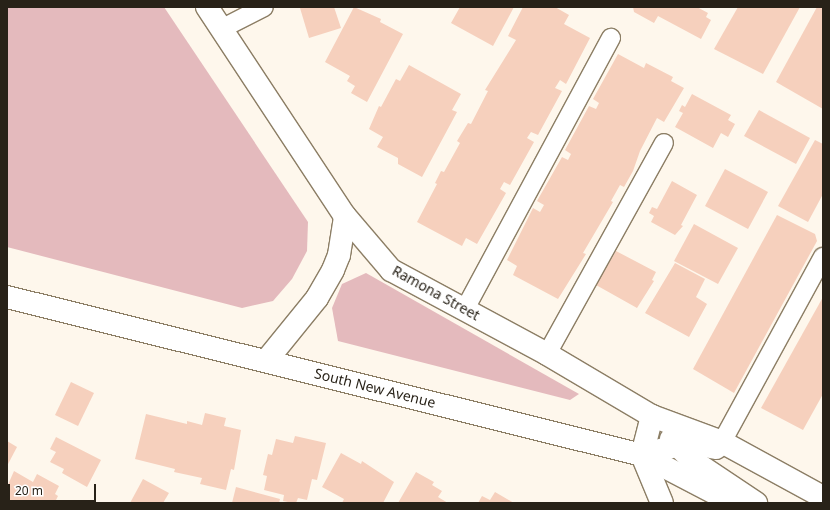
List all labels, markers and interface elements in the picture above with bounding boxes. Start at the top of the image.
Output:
street label: Ramona Street [389,262,483,324]
street label: South New Avenue [313,365,437,411]
scale bar [10,476,98,502]
text: 20 m [15,482,43,499]

